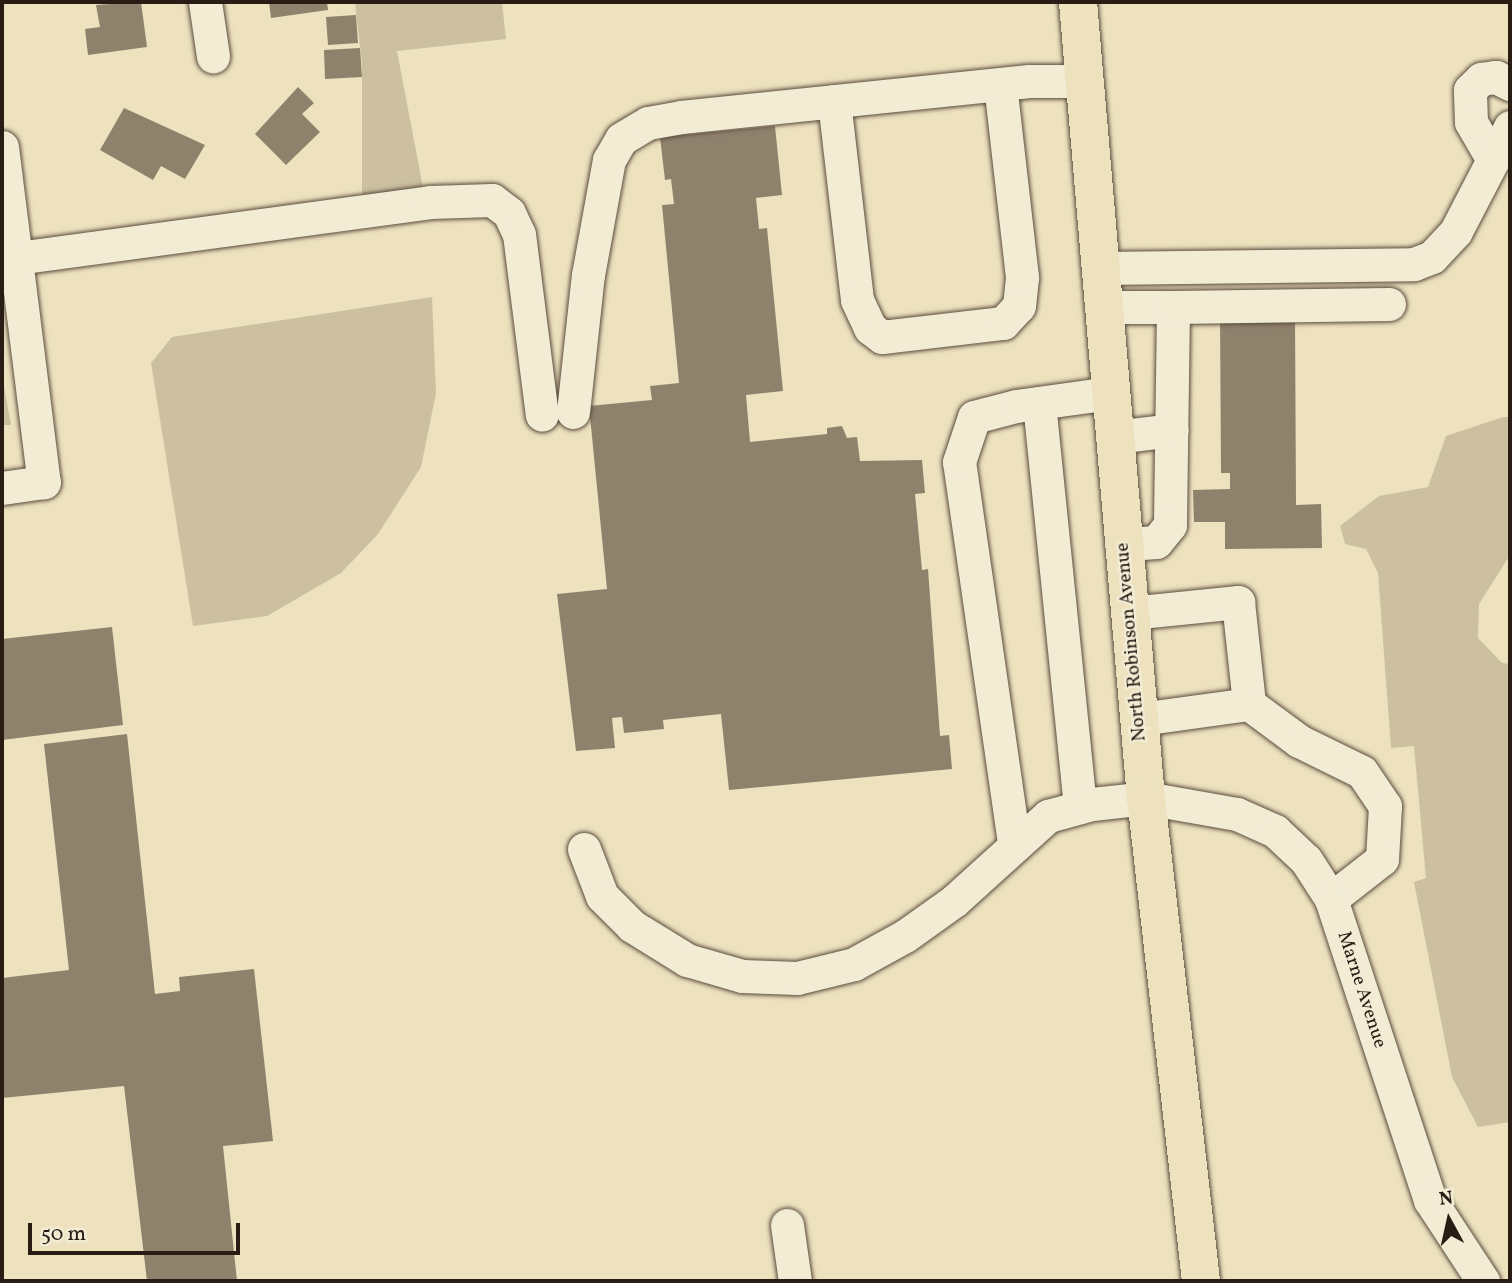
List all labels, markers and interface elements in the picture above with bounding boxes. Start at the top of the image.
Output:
street label: North Robinson Avenue [1112,542,1152,742]
street label: Marne Avenue [1331,929,1391,1051]
north arrow [1414,1185,1484,1255]
text: N [1437,1185,1455,1213]
scale bar [32,1210,243,1254]
text: 50 m [41,1220,86,1249]

